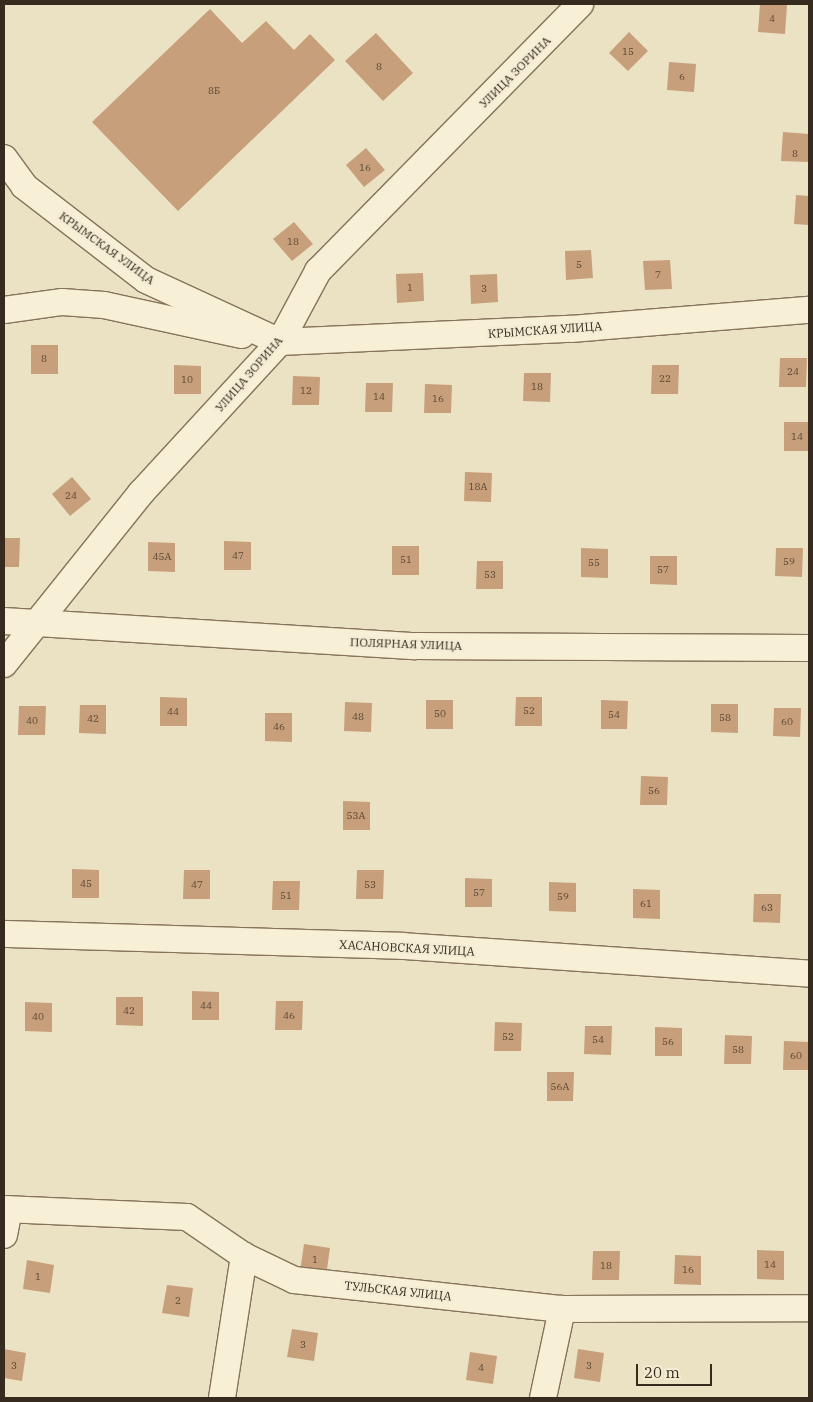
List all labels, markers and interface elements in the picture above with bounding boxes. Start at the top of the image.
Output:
house number: 4 [769,13,775,25]
street label: УЛИЦА ЗОРИНА [476,33,554,111]
house number: 15 [622,46,634,58]
house number: 8 [376,61,382,73]
house number: 6 [679,71,685,83]
house number: 8Б [208,85,220,97]
house number: 8 [792,148,798,160]
house number: 16 [359,162,371,174]
street label: КРЫМСКАЯ УЛИЦА [56,209,158,287]
house number: 18 [287,236,299,248]
house number: 5 [576,259,582,271]
house number: 7 [655,269,661,281]
house number: 1 [407,282,413,294]
house number: 3 [481,283,487,295]
street label: КРЫМСКАЯ УЛИЦА [487,319,603,341]
street label: УЛИЦА ЗОРИНА [212,333,286,415]
house number: 8 [41,353,47,365]
house number: 24 [787,366,799,378]
house number: 22 [659,373,671,385]
house number: 10 [181,374,193,386]
house number: 18 [531,381,543,393]
house number: 12 [300,385,312,397]
house number: 14 [373,391,385,403]
house number: 16 [432,393,444,405]
house number: 14 [791,431,803,443]
house number: 18А [469,481,487,493]
house number: 24 [65,490,77,502]
house number: 47 [232,550,244,562]
house number: 45А [153,551,171,563]
house number: 51 [400,554,412,566]
house number: 59 [783,556,795,568]
house number: 55 [588,557,600,569]
house number: 57 [657,564,669,576]
house number: 53 [484,569,496,581]
street label: ПОЛЯРНАЯ УЛИЦА [350,635,462,653]
house number: 52 [523,705,535,717]
house number: 44 [167,706,179,718]
house number: 50 [434,708,446,720]
house number: 54 [608,709,620,721]
house number: 48 [352,711,364,723]
house number: 58 [719,712,731,724]
house number: 42 [87,713,99,725]
house number: 40 [26,715,38,727]
house number: 60 [781,716,793,728]
house number: 46 [273,721,285,733]
house number: 56 [648,785,660,797]
house number: 53А [347,810,365,822]
house number: 45 [80,878,92,890]
house number: 47 [191,879,203,891]
house number: 53 [364,879,376,891]
house number: 57 [473,887,485,899]
house number: 51 [280,890,292,902]
house number: 59 [557,891,569,903]
house number: 61 [640,898,652,910]
house number: 63 [761,902,773,914]
street label: ХАСАНОВСКАЯ УЛИЦА [339,937,475,959]
house number: 44 [200,1000,212,1012]
house number: 42 [123,1005,135,1017]
house number: 46 [283,1010,295,1022]
house number: 40 [32,1011,44,1023]
house number: 52 [502,1031,514,1043]
house number: 54 [592,1034,604,1046]
house number: 56 [662,1036,674,1048]
house number: 58 [732,1044,744,1056]
house number: 60 [790,1050,802,1062]
house number: 56А [551,1081,569,1093]
house number: 1 [312,1254,318,1266]
house number: 14 [764,1259,776,1271]
house number: 18 [600,1260,612,1272]
house number: 16 [682,1264,694,1276]
house number: 1 [35,1271,41,1283]
street label: ТУЛЬСКАЯ УЛИЦА [344,1278,452,1304]
house number: 2 [175,1295,181,1307]
house number: 3 [300,1339,306,1351]
scale bar [638,1354,714,1386]
house number: 3 [11,1360,17,1372]
house number: 3 [586,1360,592,1372]
house number: 4 [478,1362,484,1374]
text: 20 m [644,1363,680,1382]

